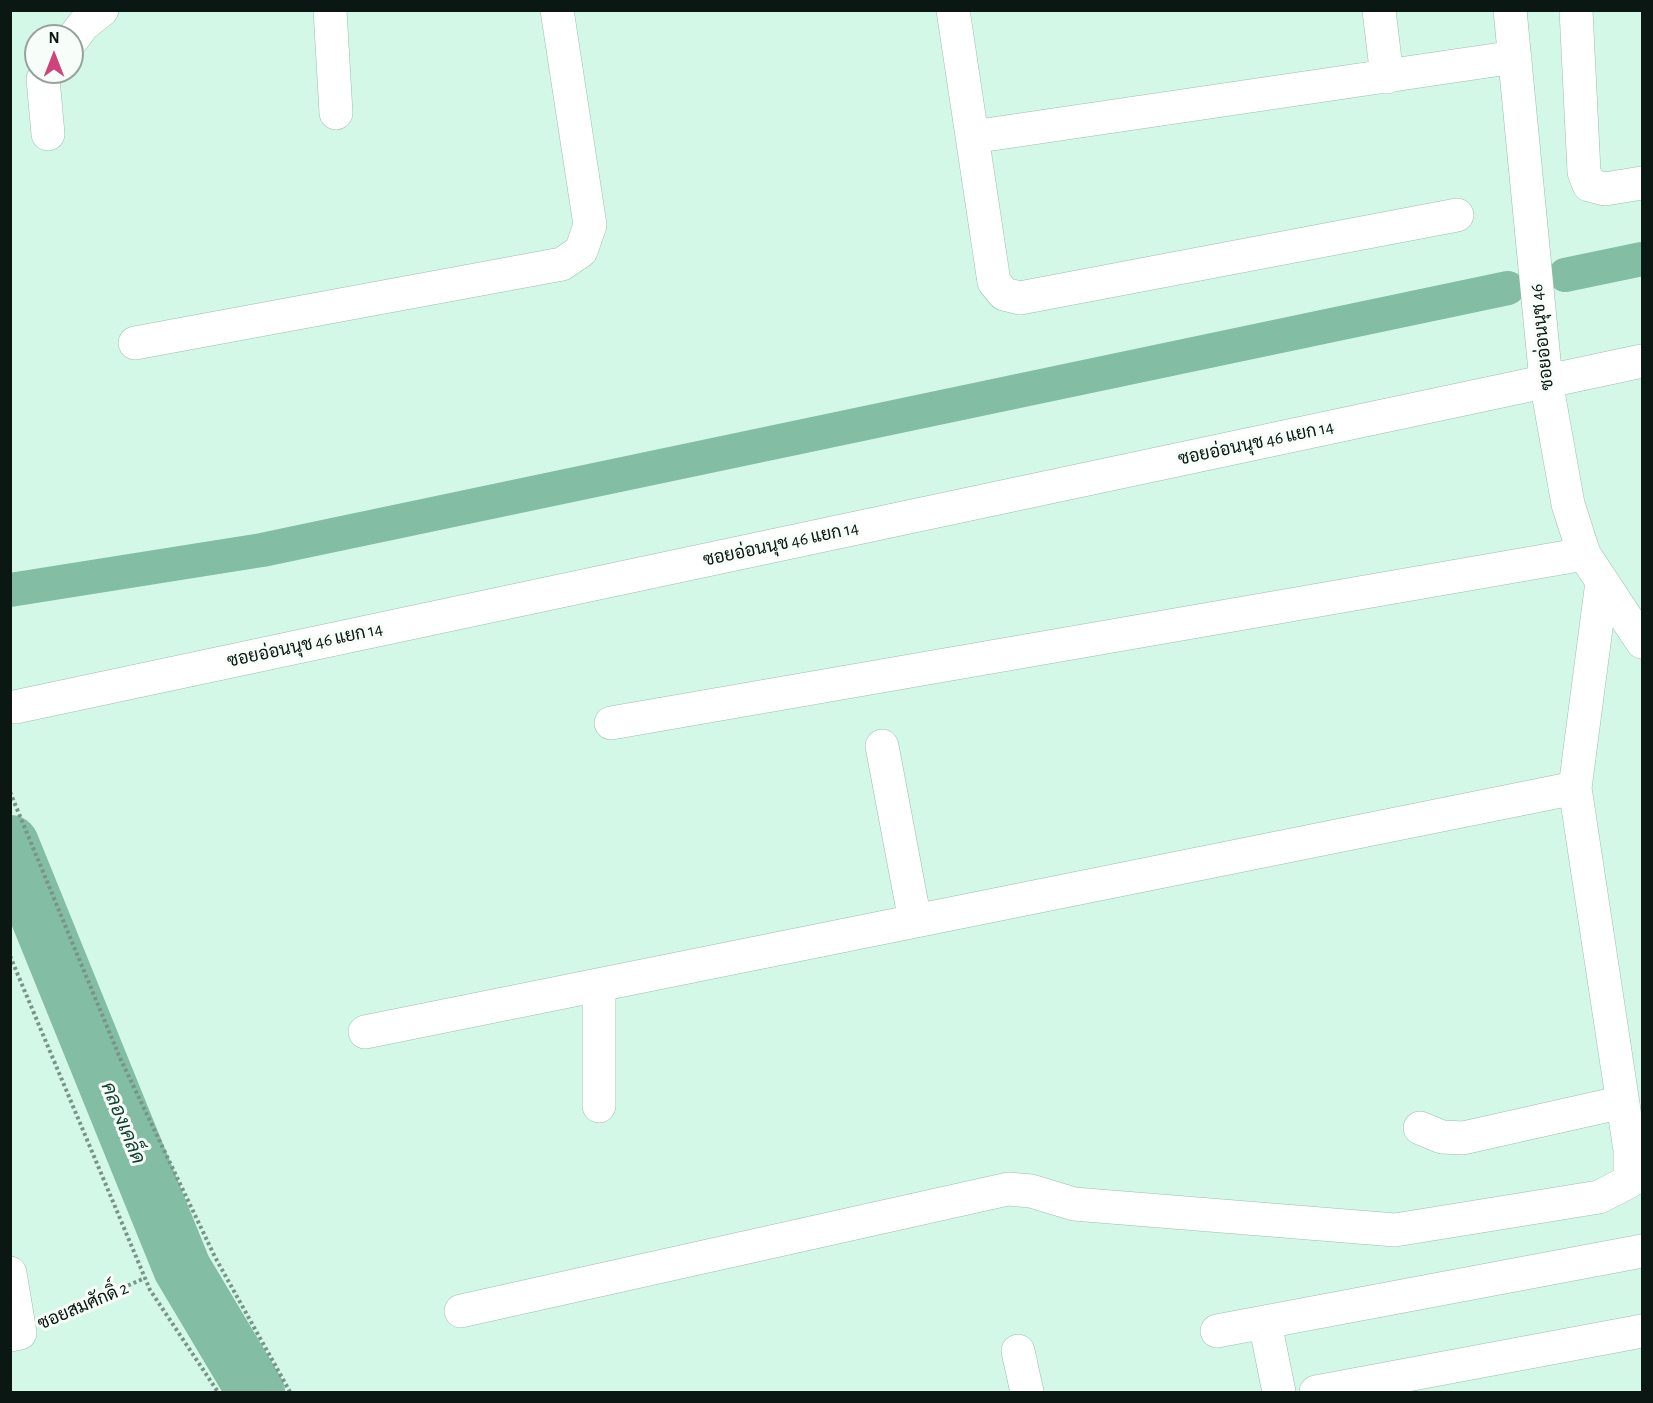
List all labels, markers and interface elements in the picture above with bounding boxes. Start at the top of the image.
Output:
north arrow [24,24,84,84]
text: N [48,30,60,46]
street label: ซอยอ่อนนุช 46 [1526,283,1558,391]
street label: ซอยอ่อนนุช 46 แยก 14 [1176,416,1336,470]
street label: ซอยอ่อนนุช 46 แยก 14 [701,517,861,571]
street label: ซอยอ่อนนุช 46 แยก 14 [225,618,385,672]
water label: คลองเคล็ด [96,1079,150,1167]
street label: ซอยสมศักดิ์ 2 [34,1277,132,1335]

